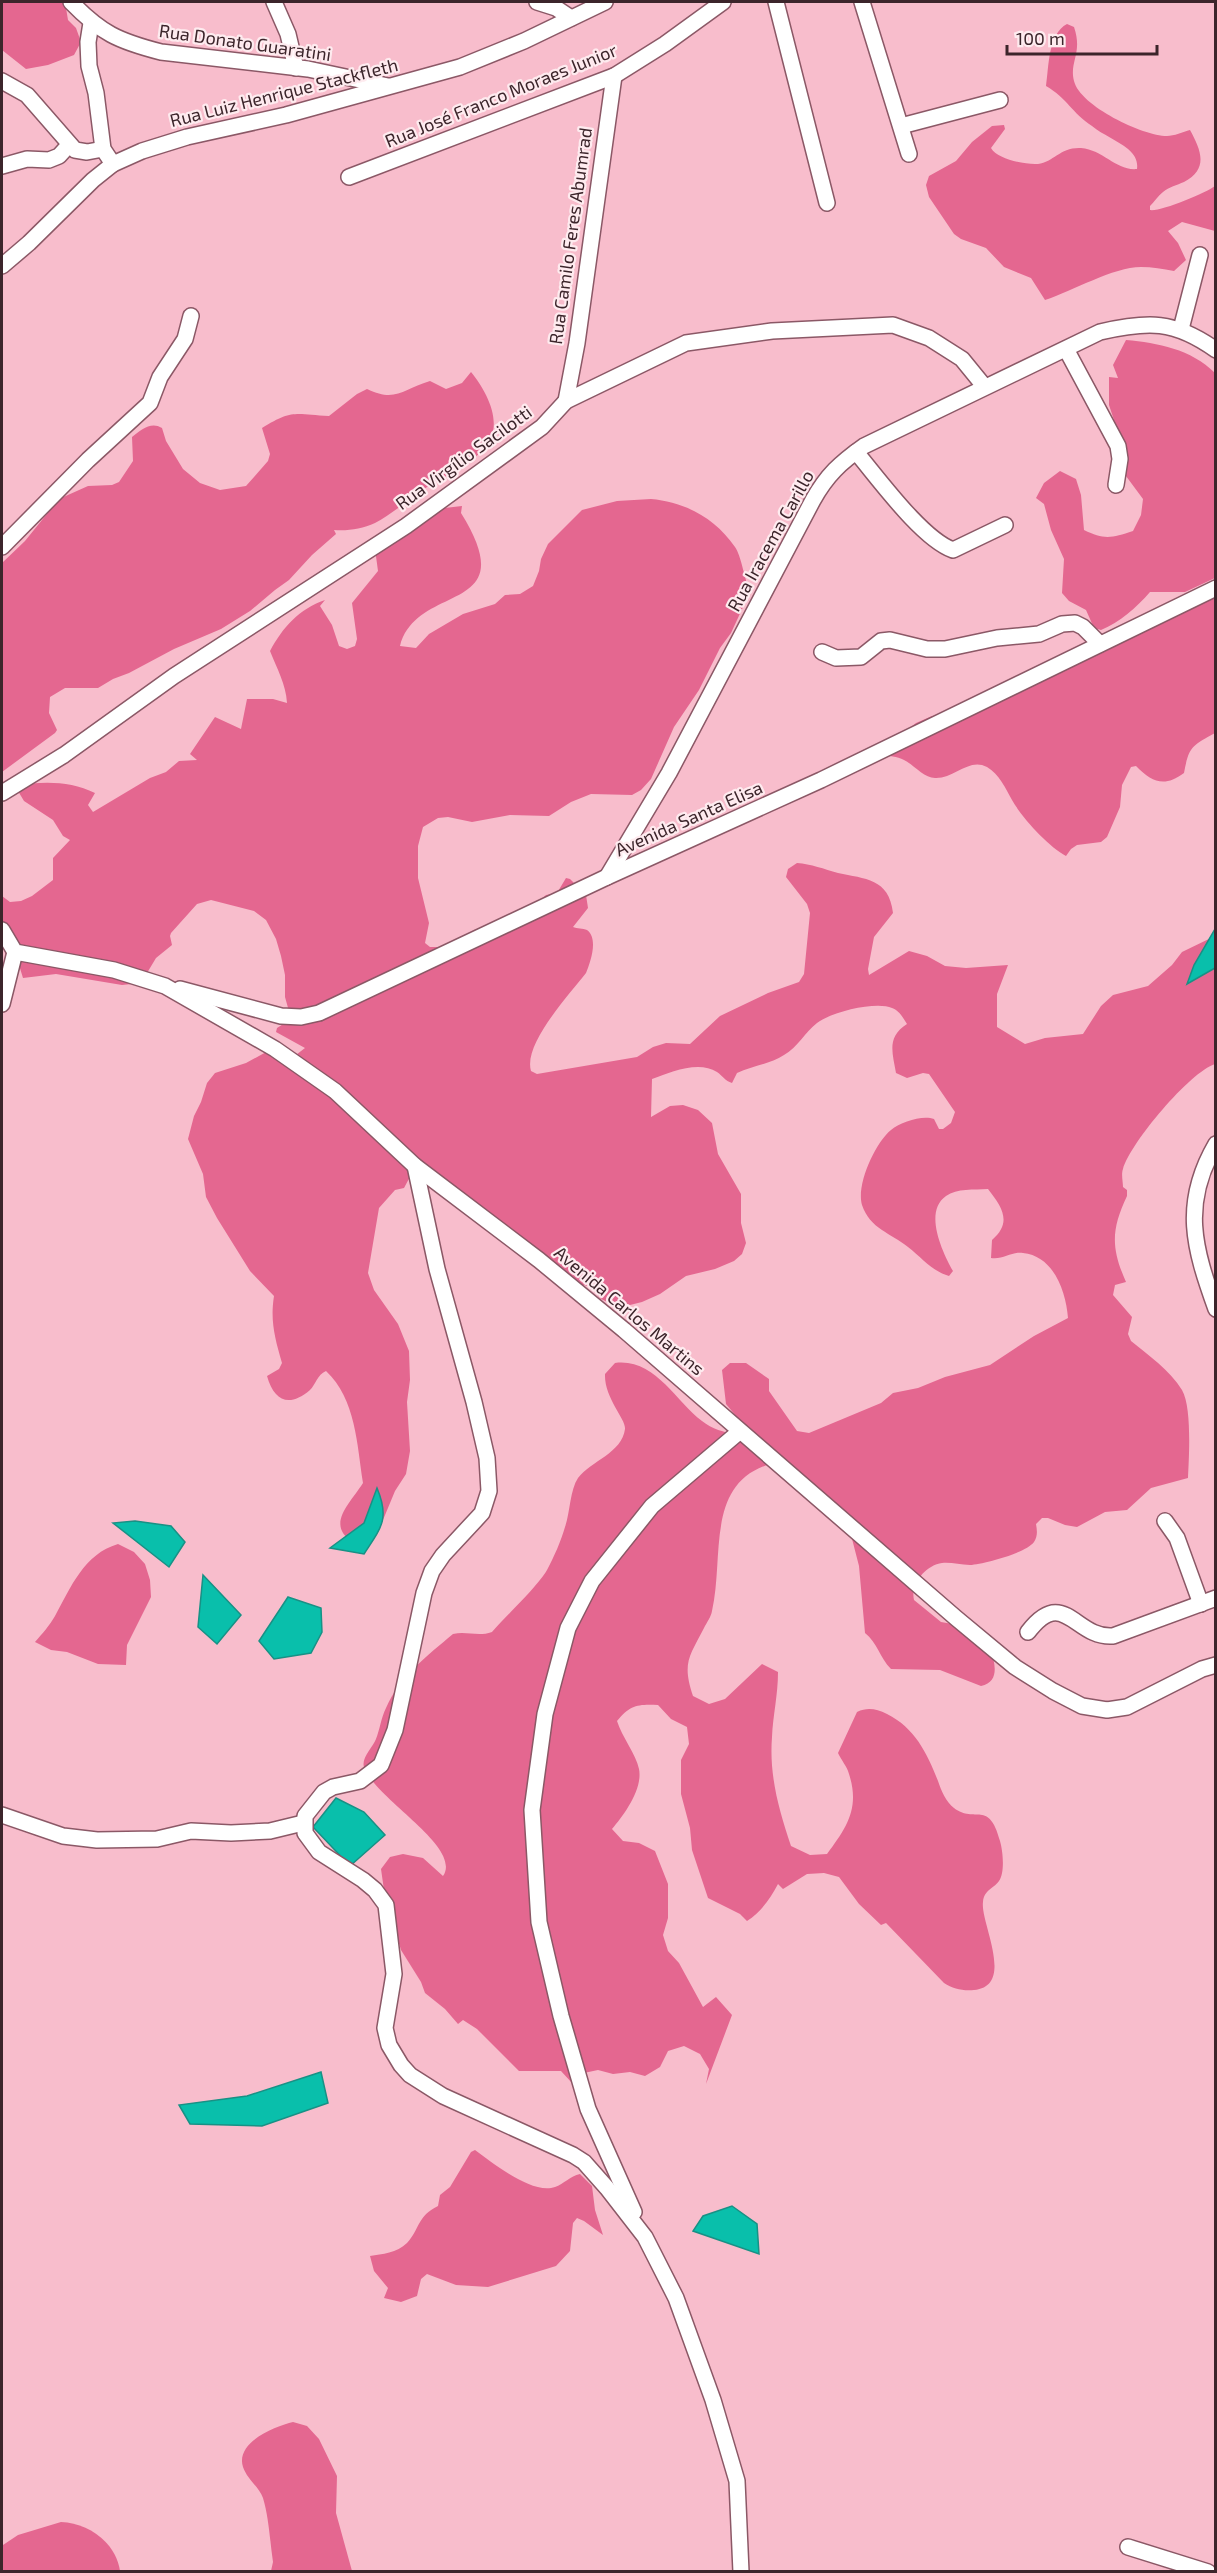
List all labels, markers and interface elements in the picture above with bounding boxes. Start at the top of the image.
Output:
scale bar [1007,18,1157,56]
street label: Rua Donato Guaratini [158,19,333,65]
text: 100 m [1016,27,1065,49]
street label: Rua José Franco Moraes Junior [381,38,620,152]
street label: Rua Luiz Henrique Stackfleth [167,53,400,131]
street label: Rua Camilo Feres Abumrad [544,126,596,346]
street label: Rua Virgílio Sacilotti [391,400,536,514]
street label: Rua Iracema Carillo [722,466,818,615]
street label: Avenida Santa Elisa [611,776,766,861]
street label: Avenida Carlos Martins [550,1241,709,1379]

